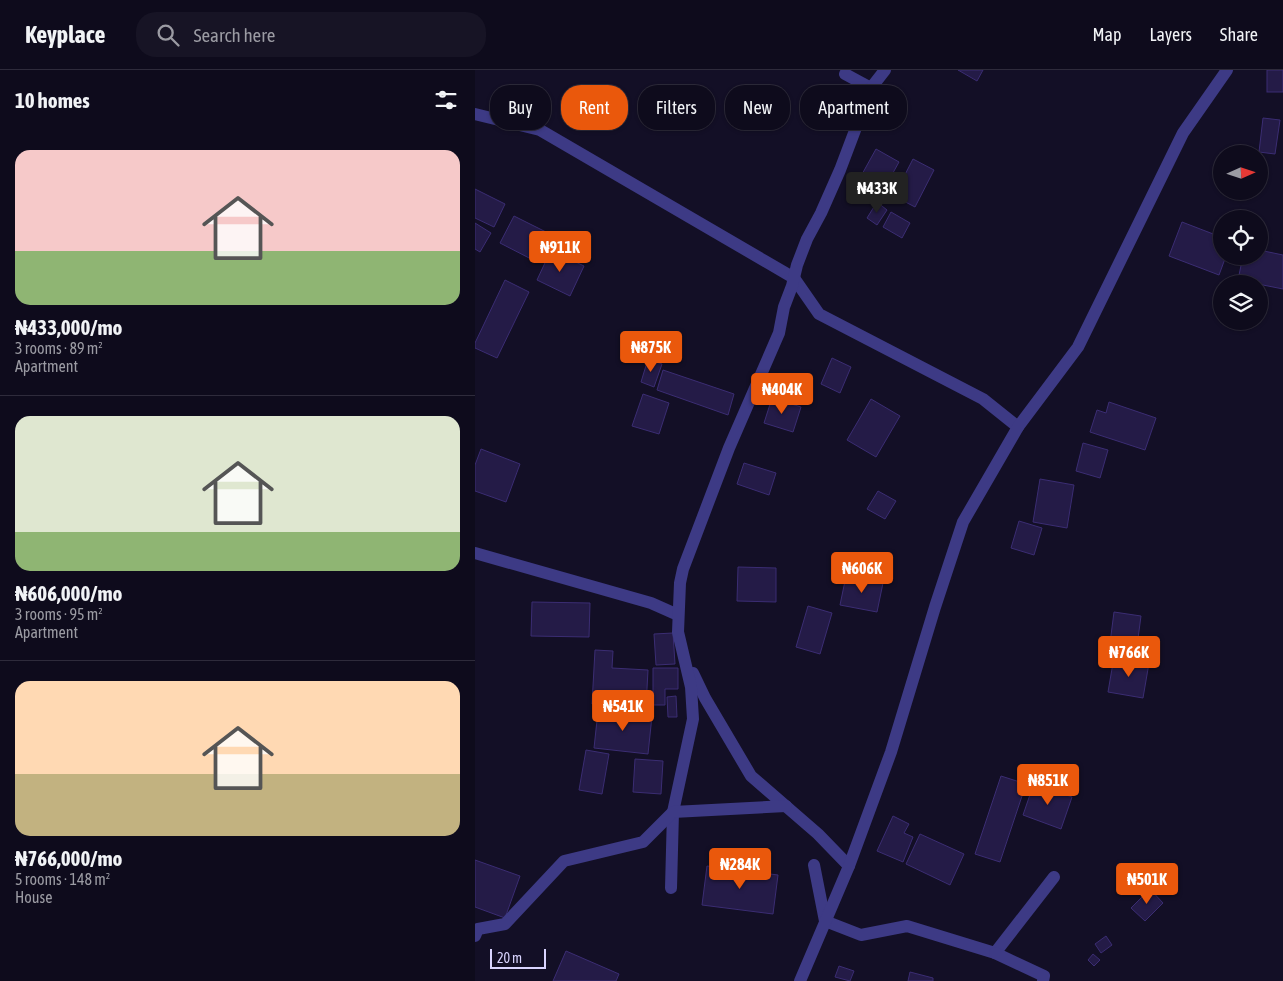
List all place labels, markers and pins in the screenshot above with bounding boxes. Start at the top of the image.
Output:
pin: ₦433K [842,172,912,214]
pin: ₦911K [525,230,595,273]
pin: ₦875K [616,330,686,373]
pin: ₦404K [747,372,817,415]
pin: ₦606K [827,552,897,594]
pin: ₦766K [1094,636,1164,678]
pin: ₦541K [588,690,658,732]
pin: ₦851K [1013,764,1083,806]
pin: ₦284K [705,848,775,890]
pin: ₦501K [1112,862,1182,905]

